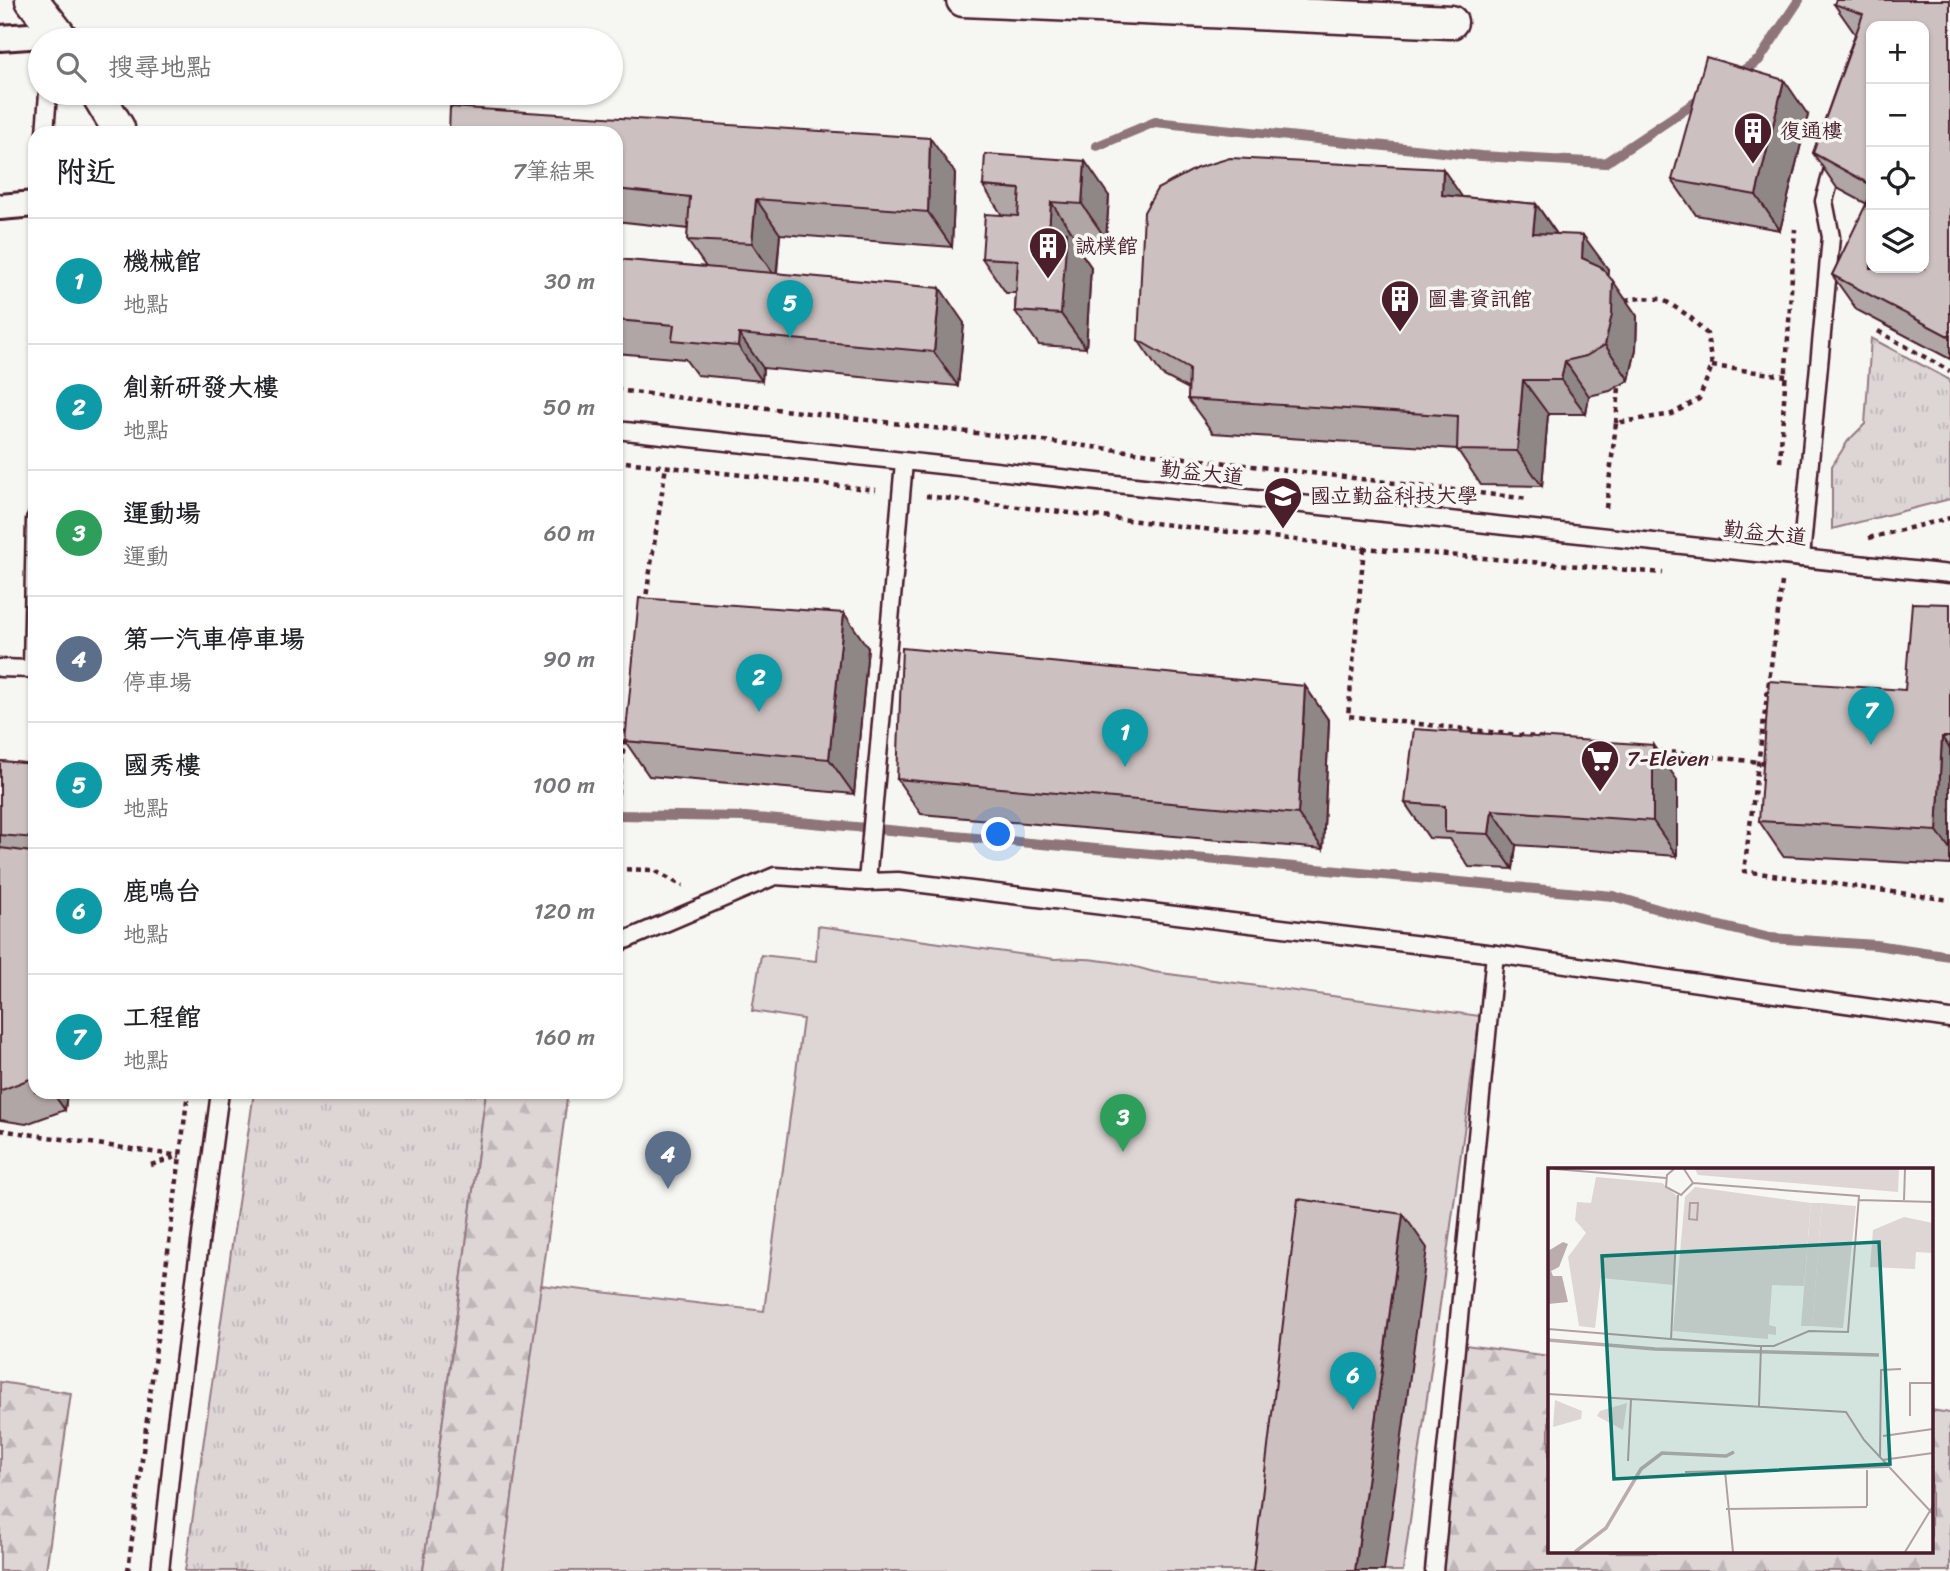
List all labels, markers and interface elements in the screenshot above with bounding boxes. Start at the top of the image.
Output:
map controls [1866,21,1929,273]
button: + [1866,21,1929,84]
search box [28,28,623,105]
text: 搜尋地點 [108,44,212,90]
icon: search [52,48,90,86]
button: − [1866,84,1929,147]
building icon: 復通樓 [1732,110,1774,165]
place label: 復通樓 [1780,112,1843,150]
text: 附近 [56,145,116,199]
button: locate [1866,147,1929,210]
text: 7筆結果 [513,151,595,192]
button: layers [1866,210,1929,273]
building icon: 誠樸館 [1027,225,1069,280]
place label: 誠樸館 [1075,227,1138,265]
text: 機械館 [123,238,201,284]
text: 1 [74,261,84,302]
text: 30 m [544,261,595,302]
building icon: 圖書資訊館 [1379,278,1421,333]
pin: 5 [767,280,813,338]
place label: 圖書資訊館 [1427,280,1532,318]
text: 地點 [123,284,169,325]
text: 創新研發大樓 [123,364,279,410]
text: 2 [72,387,86,428]
text: 50 m [543,387,595,428]
text: 地點 [123,410,169,451]
street label: 勤益大道 [1158,450,1246,496]
school or university icon: 國立勤益科技大學 [1262,475,1304,530]
place label: 國立勤益科技大學 [1310,477,1478,515]
text: 運動場 [123,490,201,536]
street label: 勤益大道 [1721,510,1809,556]
text: 3 [73,513,85,554]
text: 60 m [544,513,595,554]
text: 運動 [123,536,169,577]
text: 第一汽車停車場 [123,616,305,662]
text: 4 [72,639,86,680]
text: 90 m [543,639,595,680]
pin: 2 [736,654,782,712]
text: 停車場 [123,662,192,703]
pin: 7 [1848,687,1894,745]
pin: 1 [1102,709,1148,767]
supermarket icon: 7-Eleven [1579,738,1621,793]
place label: 7-Eleven [1627,740,1709,778]
text: 國秀樓 [123,742,201,788]
text: 5 [72,765,86,806]
text: 100 m [532,765,595,806]
text: 地點 [123,788,169,829]
your location [981,817,1015,851]
text: 鹿鳴台 [123,868,201,914]
text: 6 [72,891,86,932]
text: 120 m [534,891,595,932]
text: 地點 [123,914,169,955]
text: 工程館 [123,994,201,1040]
text: 7 [72,1017,86,1058]
text: 160 m [534,1017,595,1058]
text: 地點 [123,1040,169,1081]
pin: 3 [1100,1094,1146,1152]
pin: 4 [645,1131,691,1189]
inset map [1548,1168,1932,1554]
pin: 6 [1330,1352,1376,1410]

